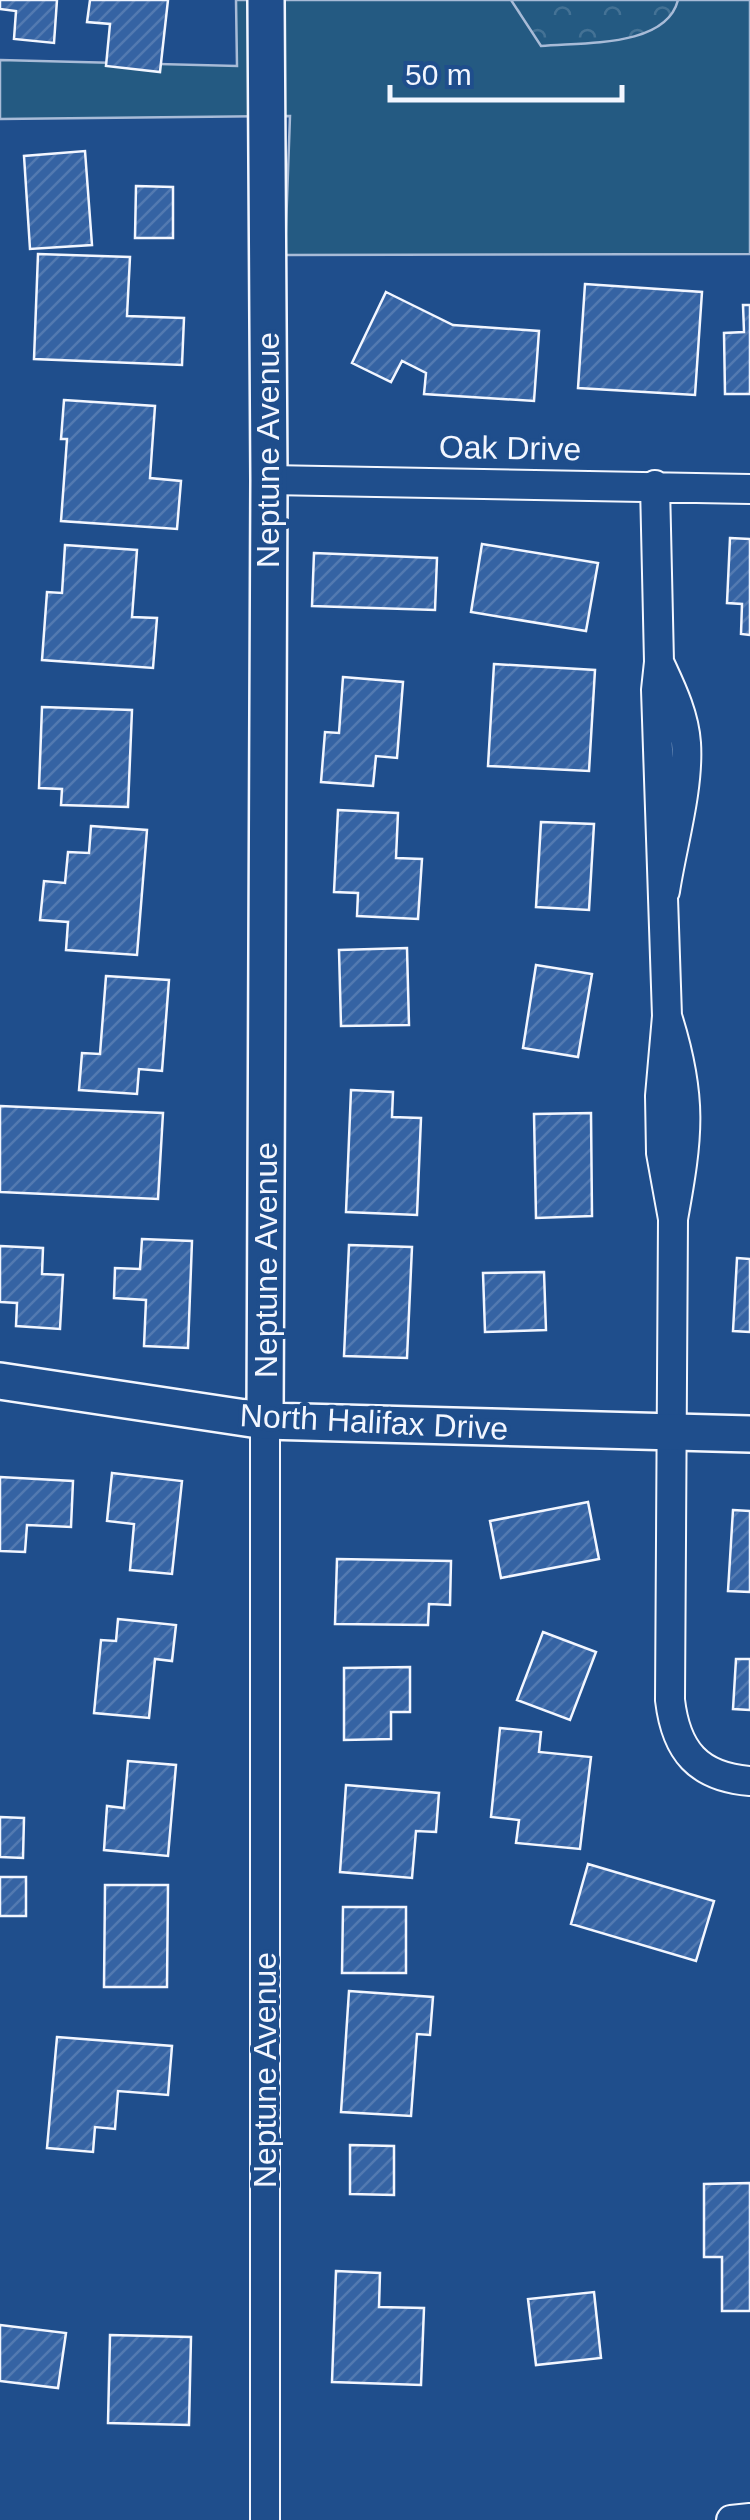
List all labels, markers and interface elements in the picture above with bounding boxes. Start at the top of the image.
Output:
scale bar [390,40,622,102]
text: 50 m [405,58,472,91]
street label: Neptune Avenue [250,332,286,568]
street label: Oak Drive [439,429,581,467]
street label: Neptune Avenue [248,1142,284,1378]
street label: North Halifax Drive [239,1397,509,1447]
street label: Neptune Avenue [247,1952,283,2188]

